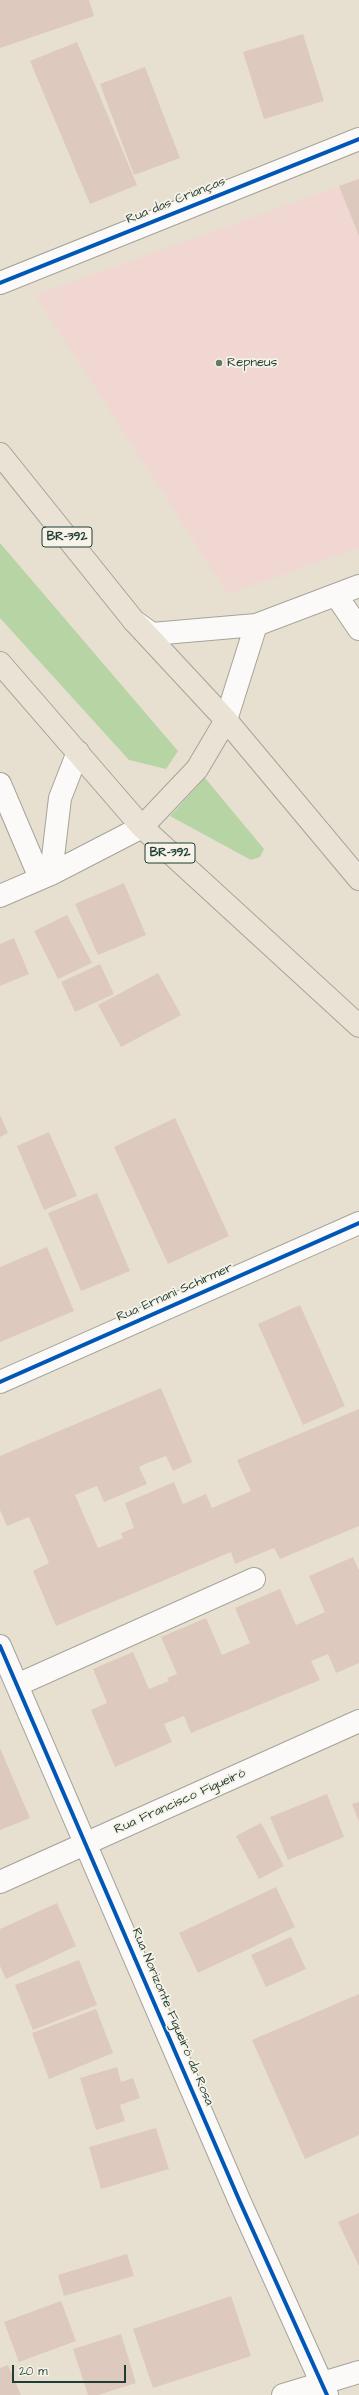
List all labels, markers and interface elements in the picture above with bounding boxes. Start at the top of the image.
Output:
street label: Rua das Crianças [124,174,228,228]
place label: Repneus [227,355,277,371]
marker: Repneus [214,358,224,368]
road number: BR-392 [42,527,92,547]
road number: BR-392 [145,843,195,863]
street label: Rua Ernani Schirmer [114,1260,236,1326]
street label: Rua Francisco Figueiró [112,1766,248,1838]
street label: Rua Norizonte Figueiró da Rosa [127,1926,217,2108]
scale bar [14,2357,128,2383]
text: 20 m [19,2363,48,2380]

